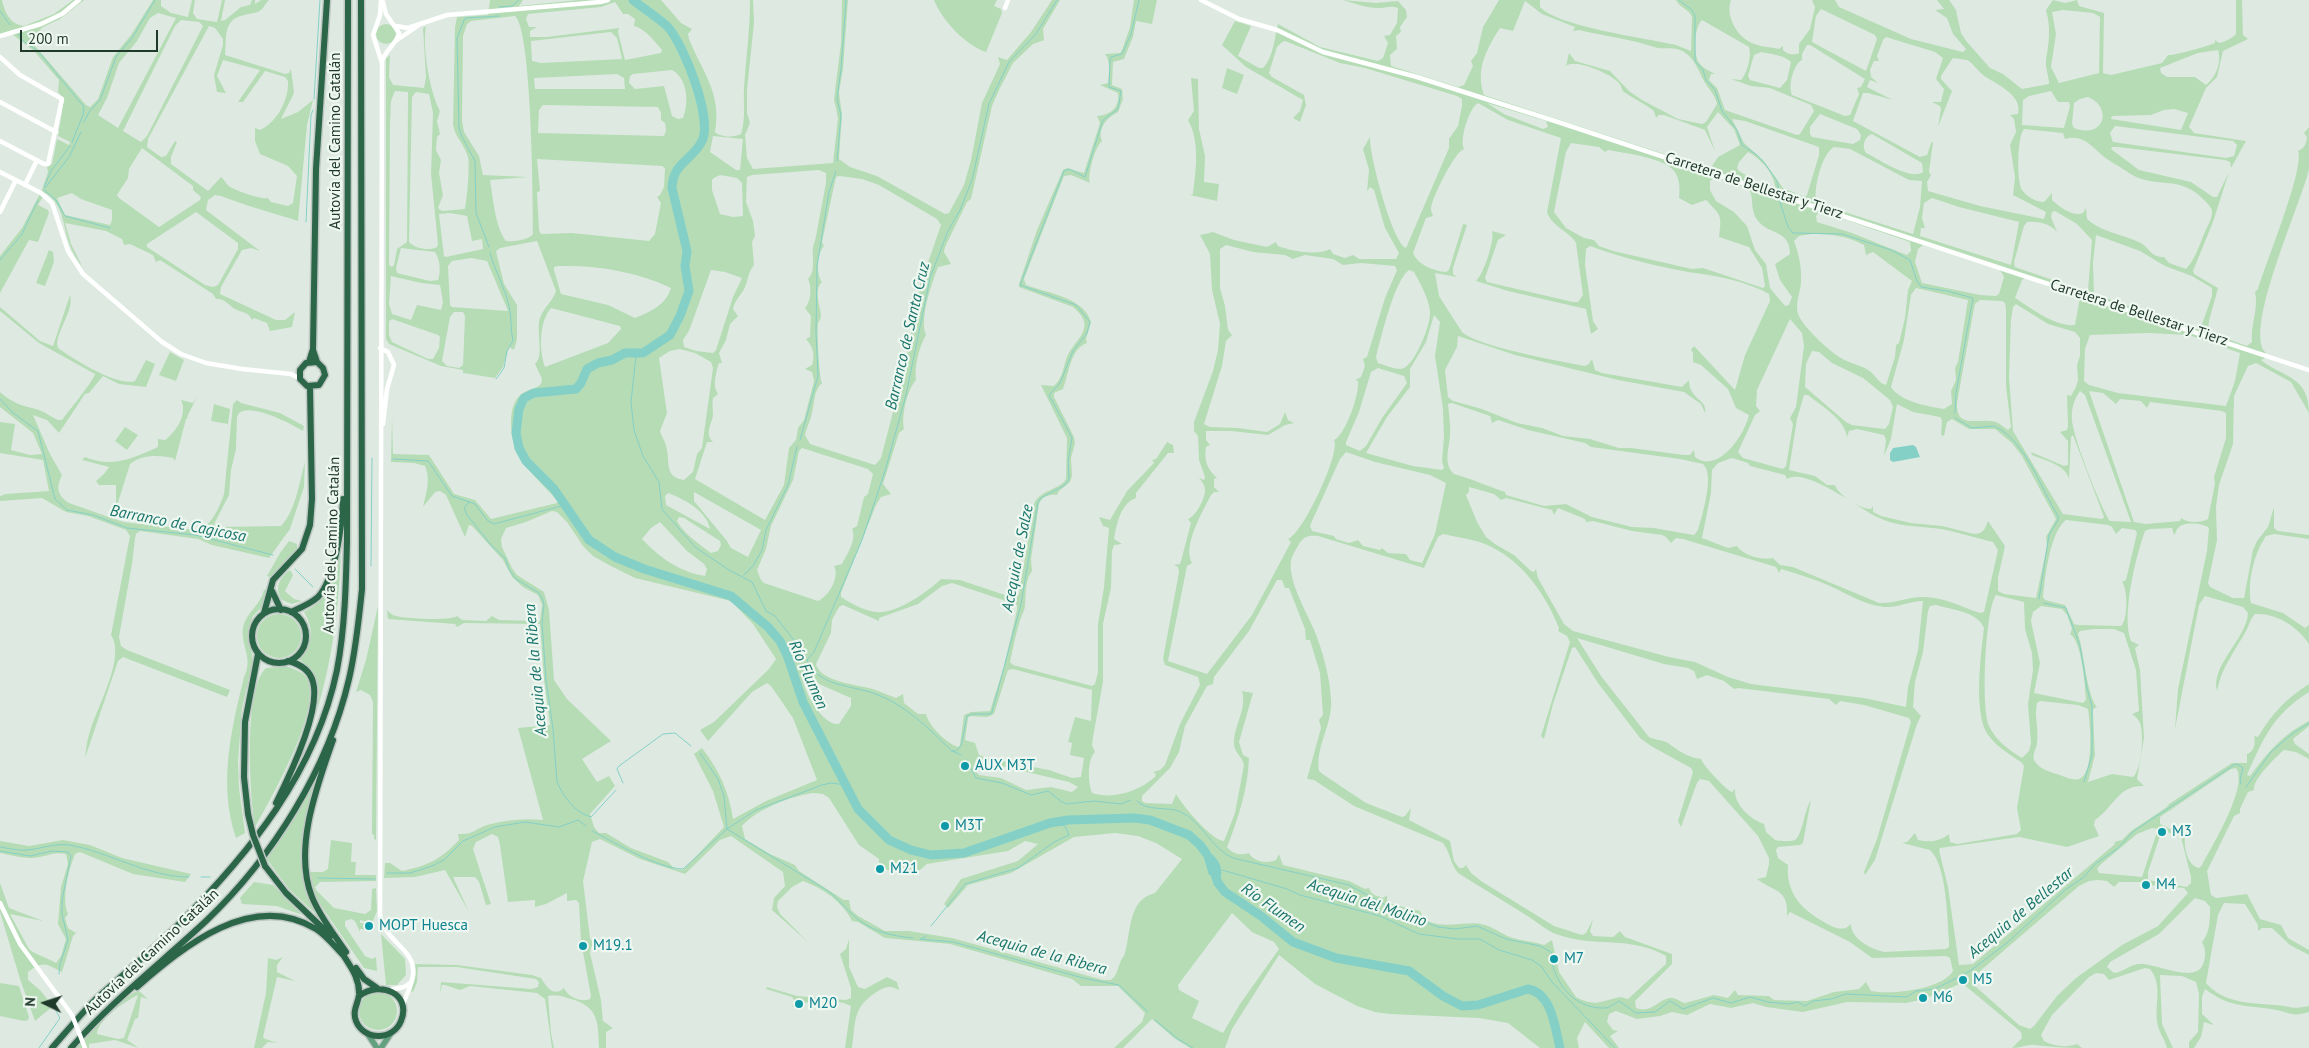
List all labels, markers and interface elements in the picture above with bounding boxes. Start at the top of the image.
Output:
scale bar [22,20,160,52]
text: 200 m [28,29,69,48]
street label: Autovía del Camino Catalán [327,53,345,229]
street label: Carretera de Bellestar y Tierz [1663,149,1845,223]
water label: Barranco de Santa Cruz [882,260,934,412]
street label: Carretera de Bellestar y Tierz [2048,276,2230,350]
street label: Autovía del Camino Catalán [320,456,344,634]
water label: Barranco de Cagicosa [108,501,248,547]
water label: Acequia de Salze [998,503,1038,613]
water label: Acequia de la Ribera [521,603,551,737]
water label: Río Flumen [784,637,832,713]
place label: AUX M3T [975,757,1035,775]
marker: AUX M3T [959,760,971,772]
place label: M3T [955,817,983,835]
marker: M3T [939,820,951,832]
place label: M3 [2172,823,2192,841]
marker: M3 [2156,826,2168,838]
place label: M21 [890,860,918,878]
marker: M21 [874,863,886,875]
water label: Acequia de Bellestar [1964,863,2078,963]
water label: Acequia del Molino [1305,875,1429,931]
place label: M4 [2156,876,2176,894]
water label: Río Flumen [1237,879,1309,937]
marker: M4 [2140,879,2152,891]
street label: Autovía del Camino Catalán [81,885,223,1019]
place label: MOPT Huesca [379,917,468,935]
marker: MOPT Huesca [363,920,375,932]
water label: Acequia de la Ribera [975,927,1109,979]
place label: M19.1 [593,937,633,955]
marker: M19.1 [577,940,589,952]
place label: M7 [1564,950,1584,968]
marker: M7 [1548,953,1560,965]
place label: M5 [1973,971,1993,989]
marker: M5 [1957,974,1969,986]
north arrow [20,978,70,1028]
place label: M6 [1933,989,1953,1007]
marker: M6 [1917,992,1929,1004]
place label: M20 [809,995,837,1013]
text: N [21,997,39,1007]
marker: M20 [793,998,805,1010]

